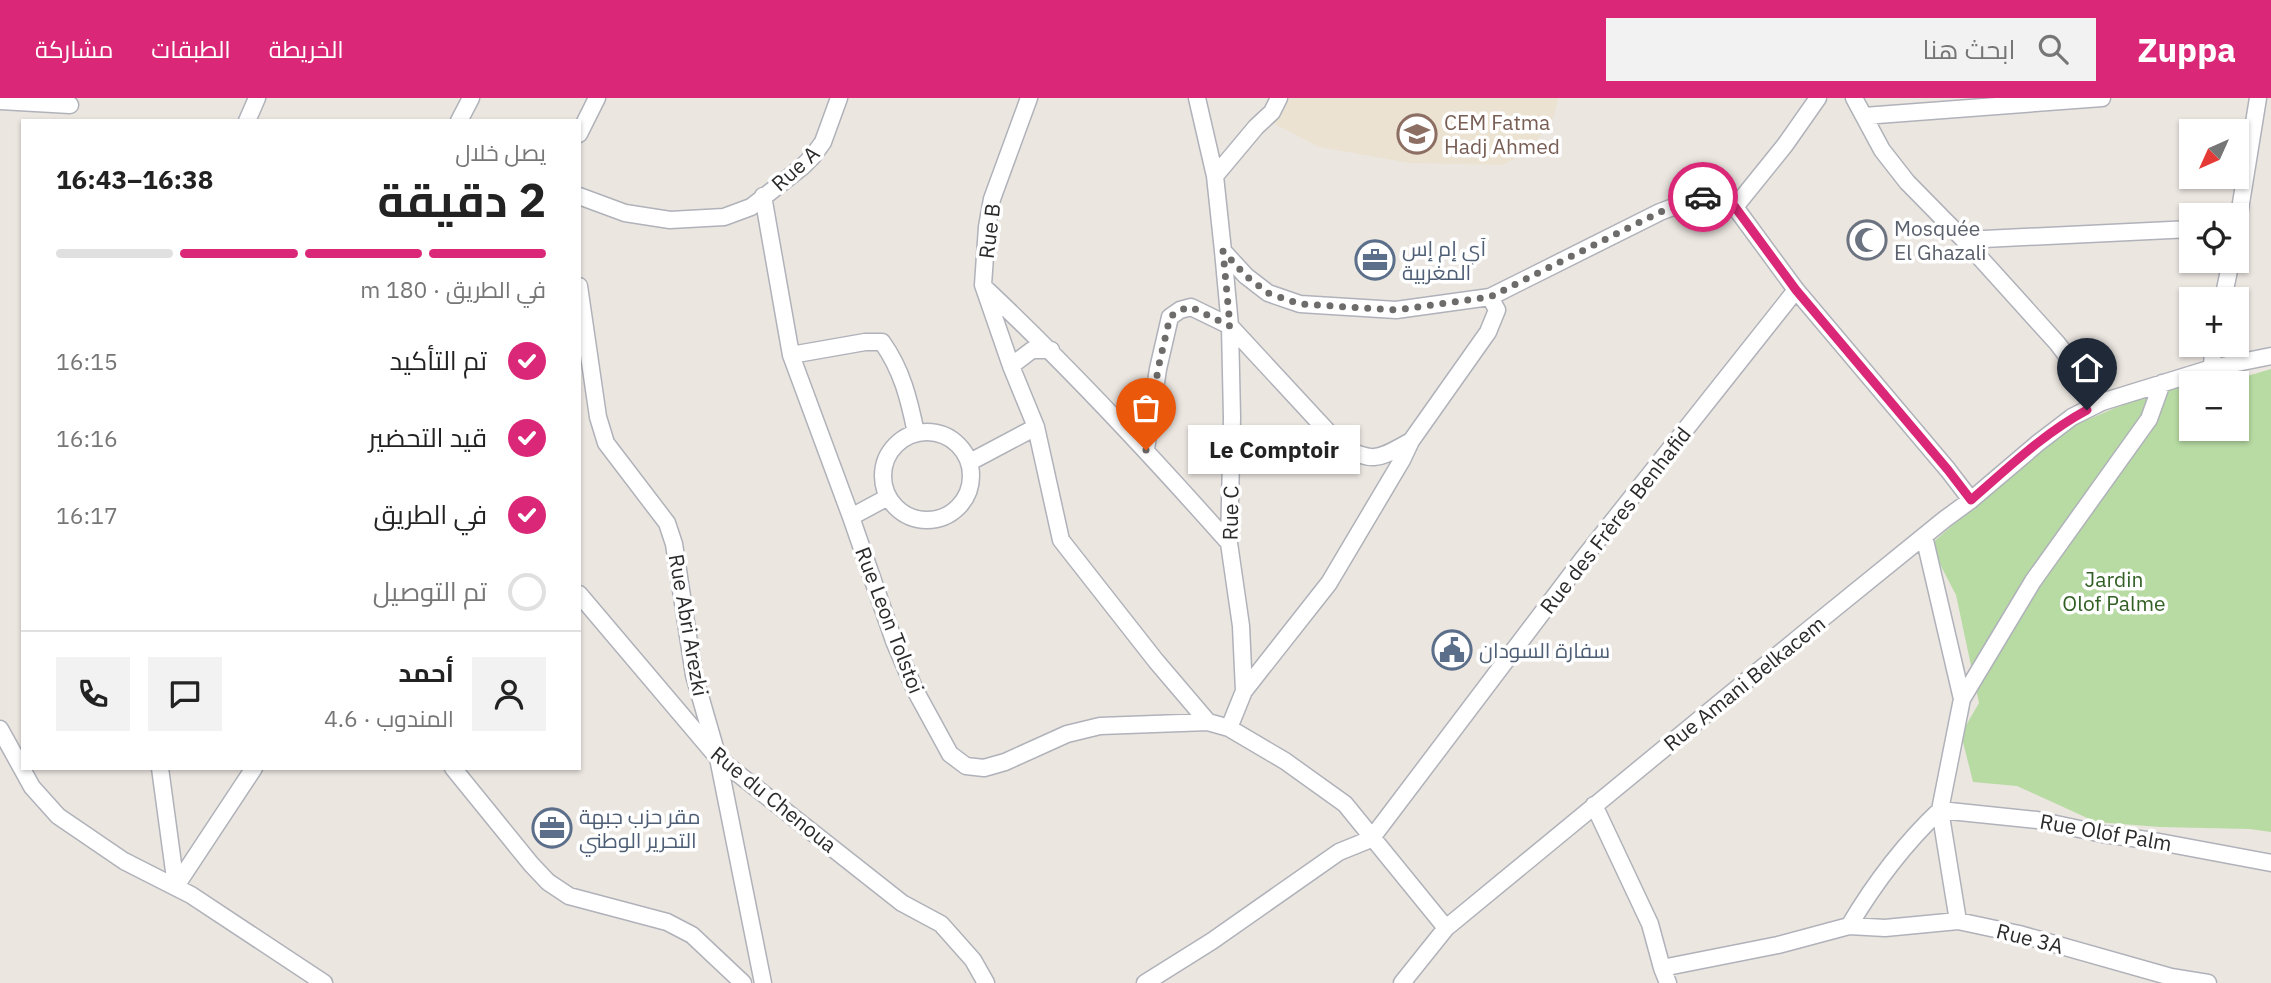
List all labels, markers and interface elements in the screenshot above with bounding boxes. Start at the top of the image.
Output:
search box [1606,18,2096,81]
text: Zuppa [2138,28,2236,71]
icon: search [2034,30,2072,68]
text: ابحث هنا [1923,32,2016,66]
text: مشاركة [35,33,113,65]
text: الطبقات [151,33,231,65]
text: الخريطة [269,33,344,65]
place label: CEM Fatma Hadj Ahmed [1444,108,1560,160]
school or university icon: CEM Fatma Hadj Ahmed [1396,113,1438,155]
north arrow [2179,119,2249,189]
map controls [2179,119,2249,441]
text: يصل خلال [455,137,546,167]
street label: Rue A [765,139,825,197]
text: 16:38–16:43 [56,162,213,196]
courier [1668,162,1738,232]
text: 2 دقيقة [377,170,546,230]
icon: car [1684,178,1722,216]
street label: Rue B [972,202,1006,260]
button: locate [2179,203,2249,273]
place label: Mosquée El Ghazali [1894,214,1987,266]
mosque icon: Mosquée El Ghazali [1846,219,1888,261]
place label: آي إم إس المغربية [1402,234,1487,286]
office icon: آي إم إس المغربية [1354,239,1396,281]
text: في الطريق · 180 m [360,274,546,304]
button: + [2179,287,2249,357]
pin [2057,338,2117,410]
icon: check [508,342,546,380]
text: تم التأكيد [390,343,487,377]
text: 16:15 [56,346,118,376]
icon: home [2068,349,2106,387]
button: − [2179,371,2249,441]
pin [1116,378,1176,450]
icon: bag [1127,389,1165,427]
icon: check [508,419,546,457]
text: قيد التحضير [368,420,487,454]
street label: Rue des Frères Benhafid [1533,421,1697,619]
text: 16:16 [56,423,118,453]
callout: Le Comptoir [1188,426,1360,474]
text: Le Comptoir [1209,434,1339,464]
street label: Rue C [1216,485,1244,541]
icon: check [508,496,546,534]
text: في الطريق [374,497,487,531]
text: 16:17 [56,500,118,530]
street label: Rue Leon Tolstoi [849,543,931,697]
street label: Rue Abri Arezki [663,552,715,698]
park label: Jardin Olof Palme [2062,565,2166,617]
text: تم التوصيل [373,574,487,608]
street label: Rue Amani Belkacem [1657,609,1831,757]
public building icon: سفارة السودان [1431,629,1473,671]
place label: سفارة السودان [1479,636,1610,664]
text: أحمد [398,655,454,689]
button: phone [56,657,130,731]
button: chat [148,657,222,731]
button: person [472,657,546,731]
text: المندوب · 4.6 [324,703,454,733]
street label: Rue du Chenoua [705,740,843,858]
place label: مقر حزب جبهة التحرير الوطني [579,802,701,857]
office icon: مقر حزب جبهة التحرير الوطني [531,807,573,849]
street label: Rue Olof Palm [2038,807,2174,857]
street label: Rue 3A [1994,916,2066,960]

